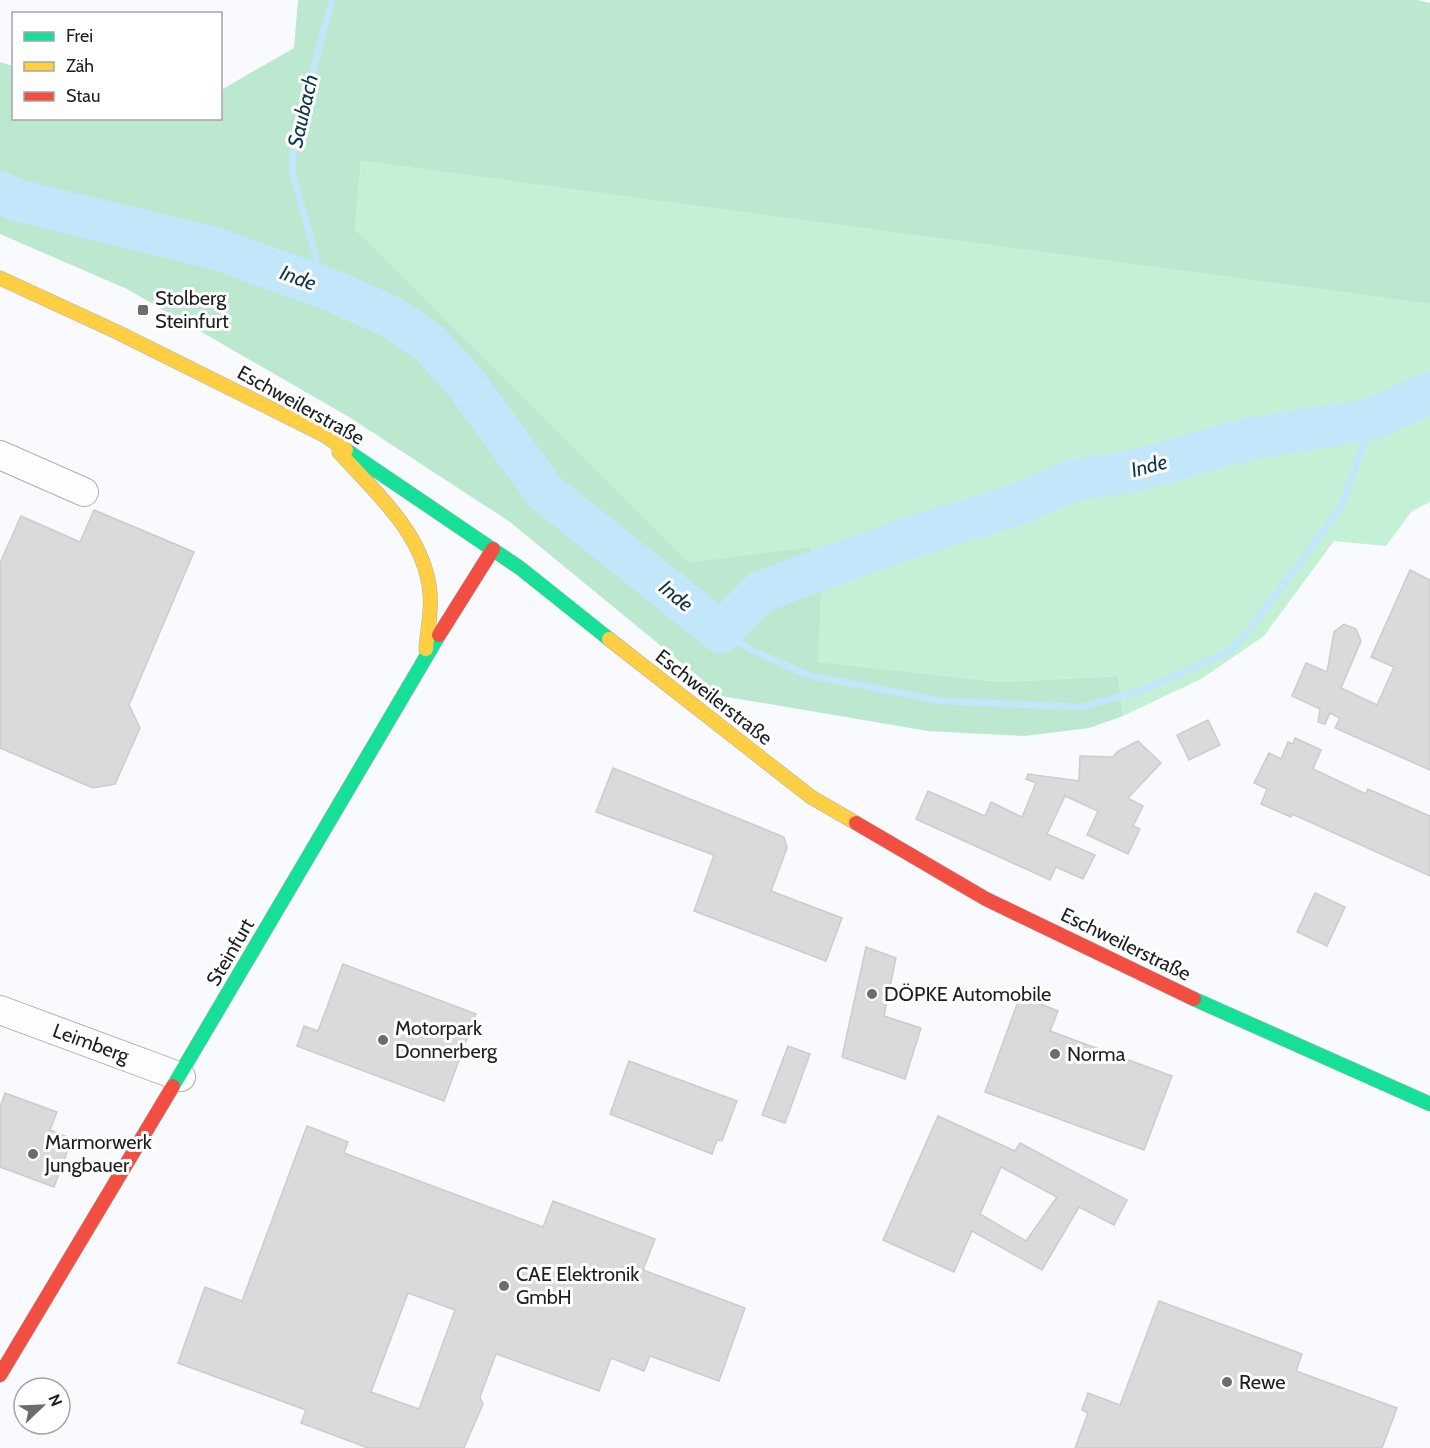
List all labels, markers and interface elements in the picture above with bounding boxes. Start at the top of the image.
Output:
legend [12,12,222,120]
text: Frei [66,25,93,47]
text: Zäh [66,55,94,77]
water label: Saubach [282,72,323,150]
text: Stau [66,85,100,107]
water label: Inde [277,260,320,296]
place label: Stolberg Steinfurt [155,286,229,333]
marker: Stolberg Steinfurt [136,303,150,317]
street label: Eschweilerstraße [233,360,369,450]
water label: Inde [1128,449,1170,482]
water label: Inde [654,574,699,617]
street label: Eschweilerstraße [651,644,777,750]
street label: Eschweilerstraße [1057,902,1195,986]
street label: Steinfurt [201,914,259,990]
place label: DÖPKE Automobile [884,982,1051,1006]
marker: DÖPKE Automobile [865,987,879,1001]
place label: Motorpark Donnerberg [395,1016,498,1063]
street label: Leimberg [50,1018,133,1068]
marker: Motorpark Donnerberg [376,1033,390,1047]
place label: Norma [1067,1042,1126,1066]
marker: Norma [1048,1047,1062,1061]
place label: Marmorwerk Jungbauer [44,1130,152,1177]
marker: Marmorwerk Jungbauer [26,1147,40,1161]
place label: CAE Elektronik GmbH [516,1262,639,1309]
marker: CAE Elektronik GmbH [497,1279,511,1293]
place label: Rewe [1239,1370,1286,1394]
marker: Rewe [1220,1375,1234,1389]
north arrow [12,1376,72,1436]
text: N [44,1391,66,1409]

